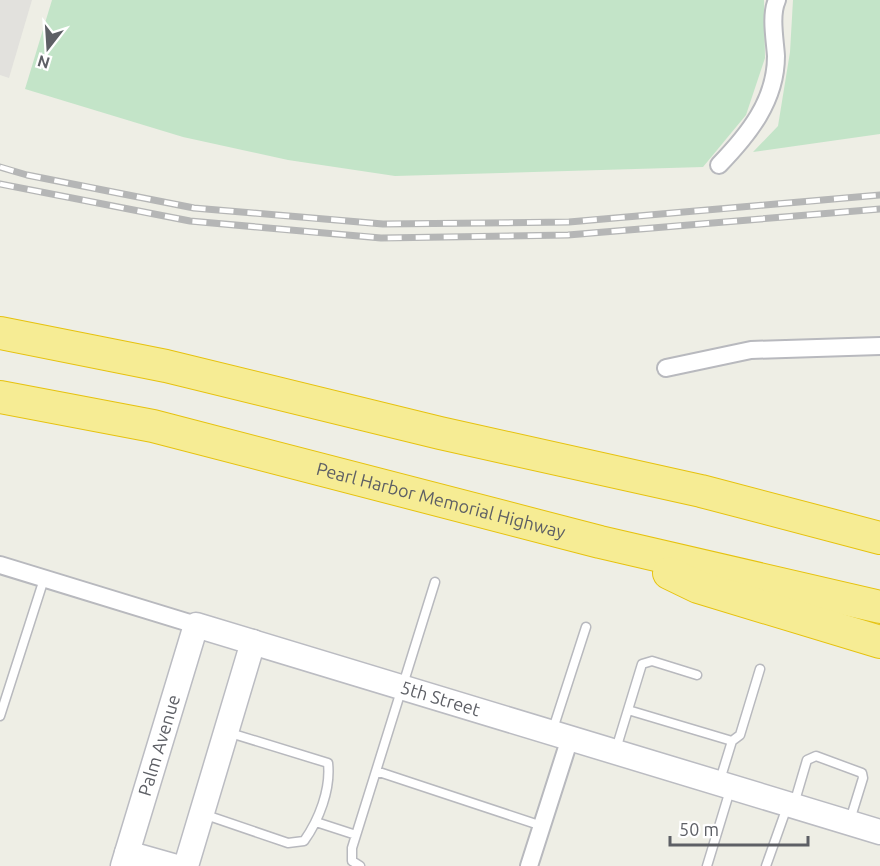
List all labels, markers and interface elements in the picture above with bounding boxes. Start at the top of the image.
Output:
north arrow [18,18,78,78]
text: N [35,52,52,73]
street label: Pearl Harbor Memorial Highway [314,458,568,542]
street label: 5th Street [398,677,483,719]
street label: Palm Avenue [134,692,183,798]
scale bar [670,809,808,847]
text: 50 m [679,819,719,839]

